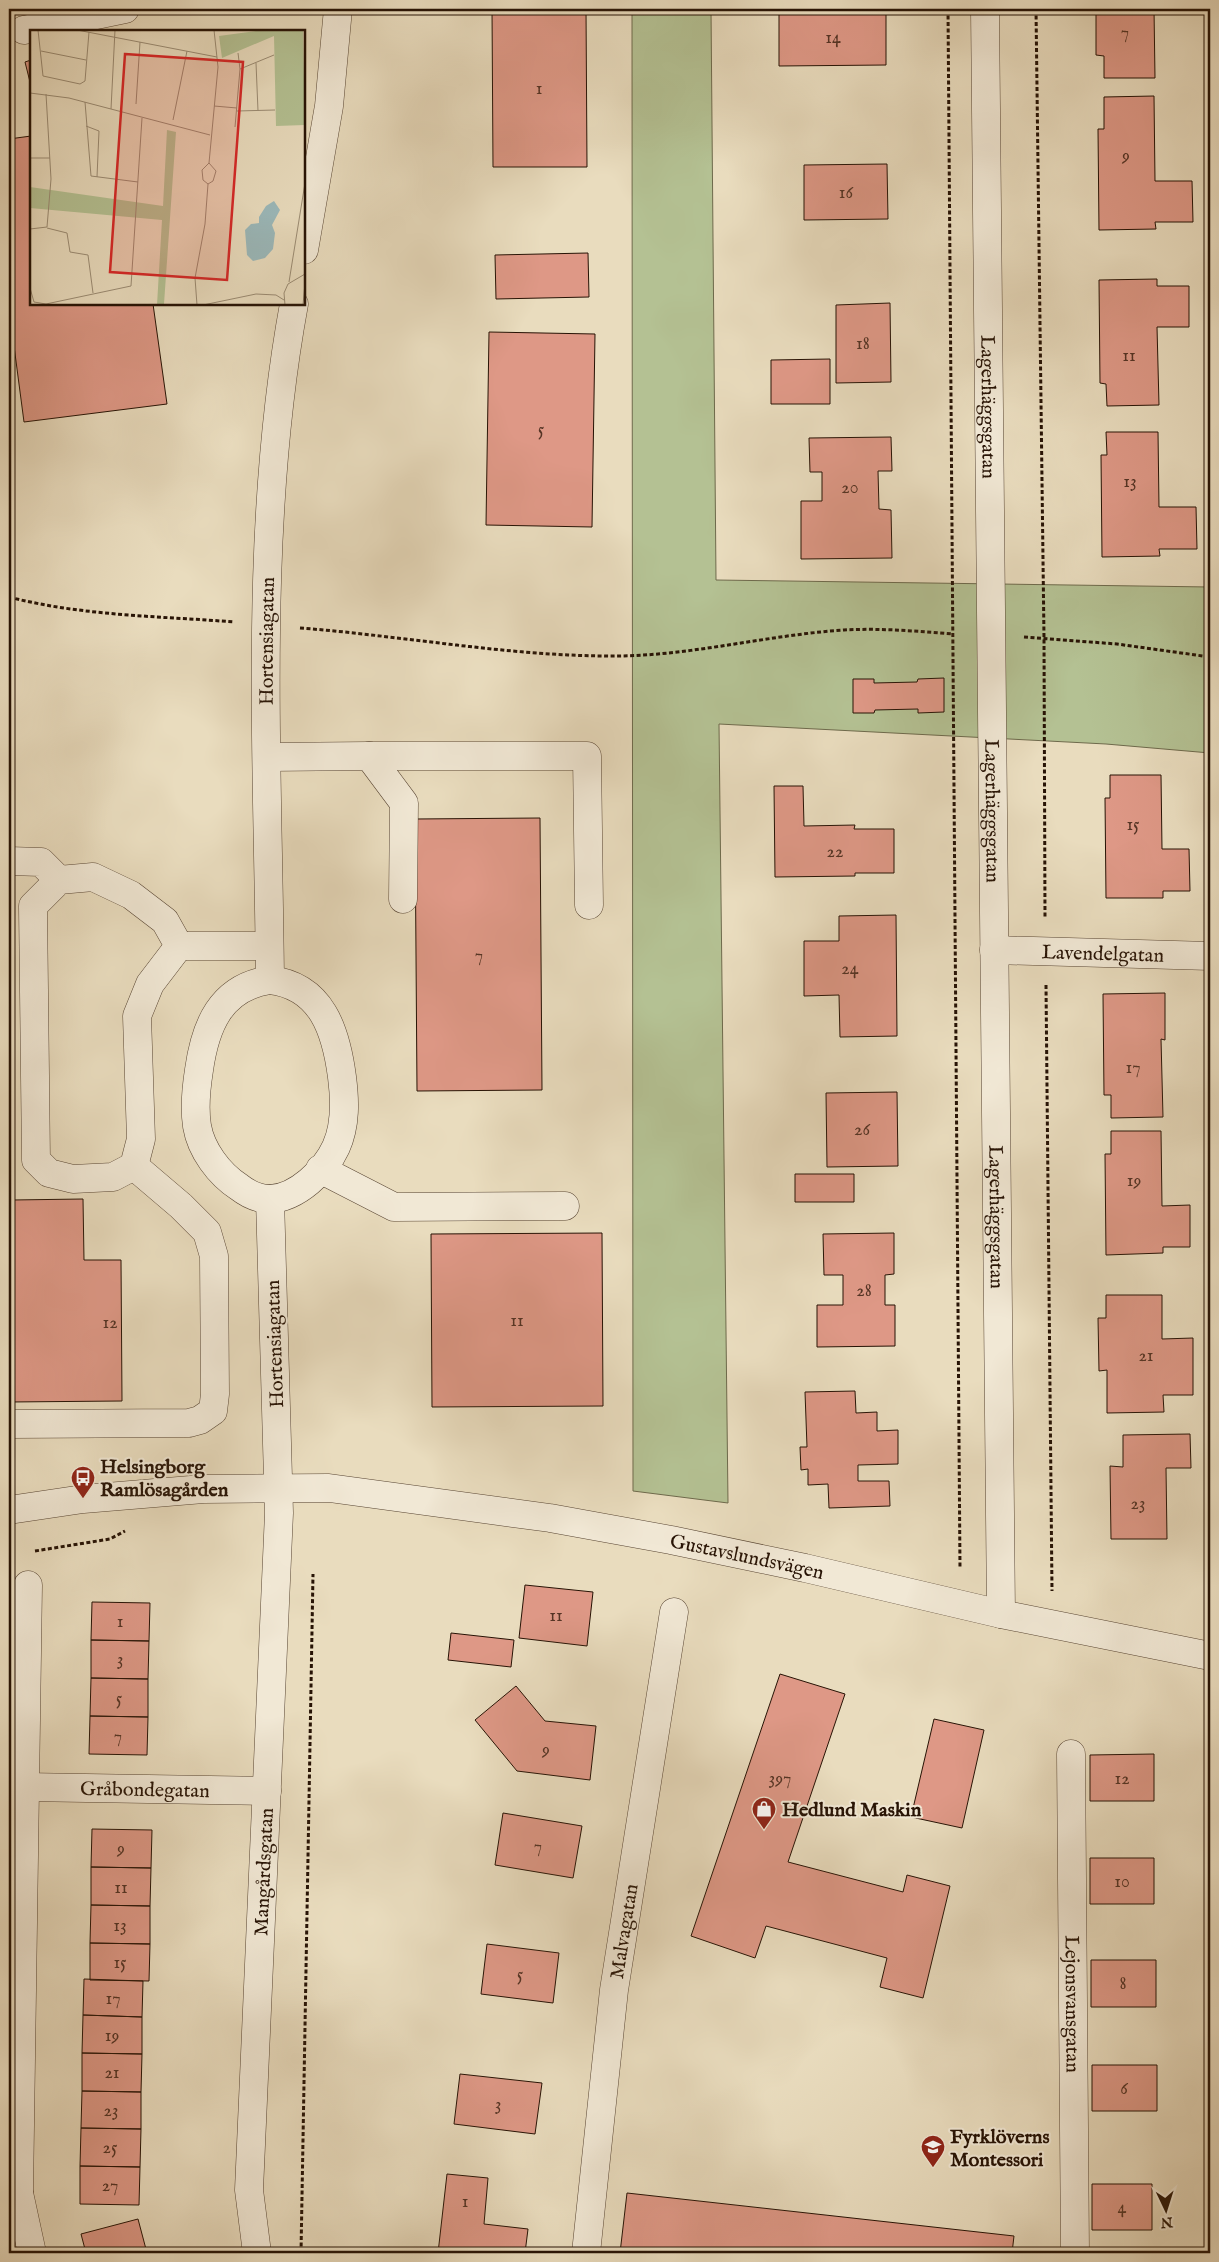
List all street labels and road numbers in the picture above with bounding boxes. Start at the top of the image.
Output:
street label: Lagerhäggsgatan [974,335,1001,479]
street label: Hortensiagatan [255,576,281,705]
street label: Lagerhäggsgatan [978,739,1005,883]
street label: Lavendelgatan [1041,940,1165,969]
street label: Lagerhäggsgatan [982,1145,1009,1289]
street label: Hortensiagatan [261,1279,290,1409]
street label: Gustavslundsvägen [667,1529,827,1586]
street label: Gråbondegatan [80,1777,210,1804]
street label: Mangårdsgatan [249,1807,280,1937]
street label: Malvagatan [605,1882,645,1981]
street label: Lejonsvansgatan [1058,1935,1085,2073]

